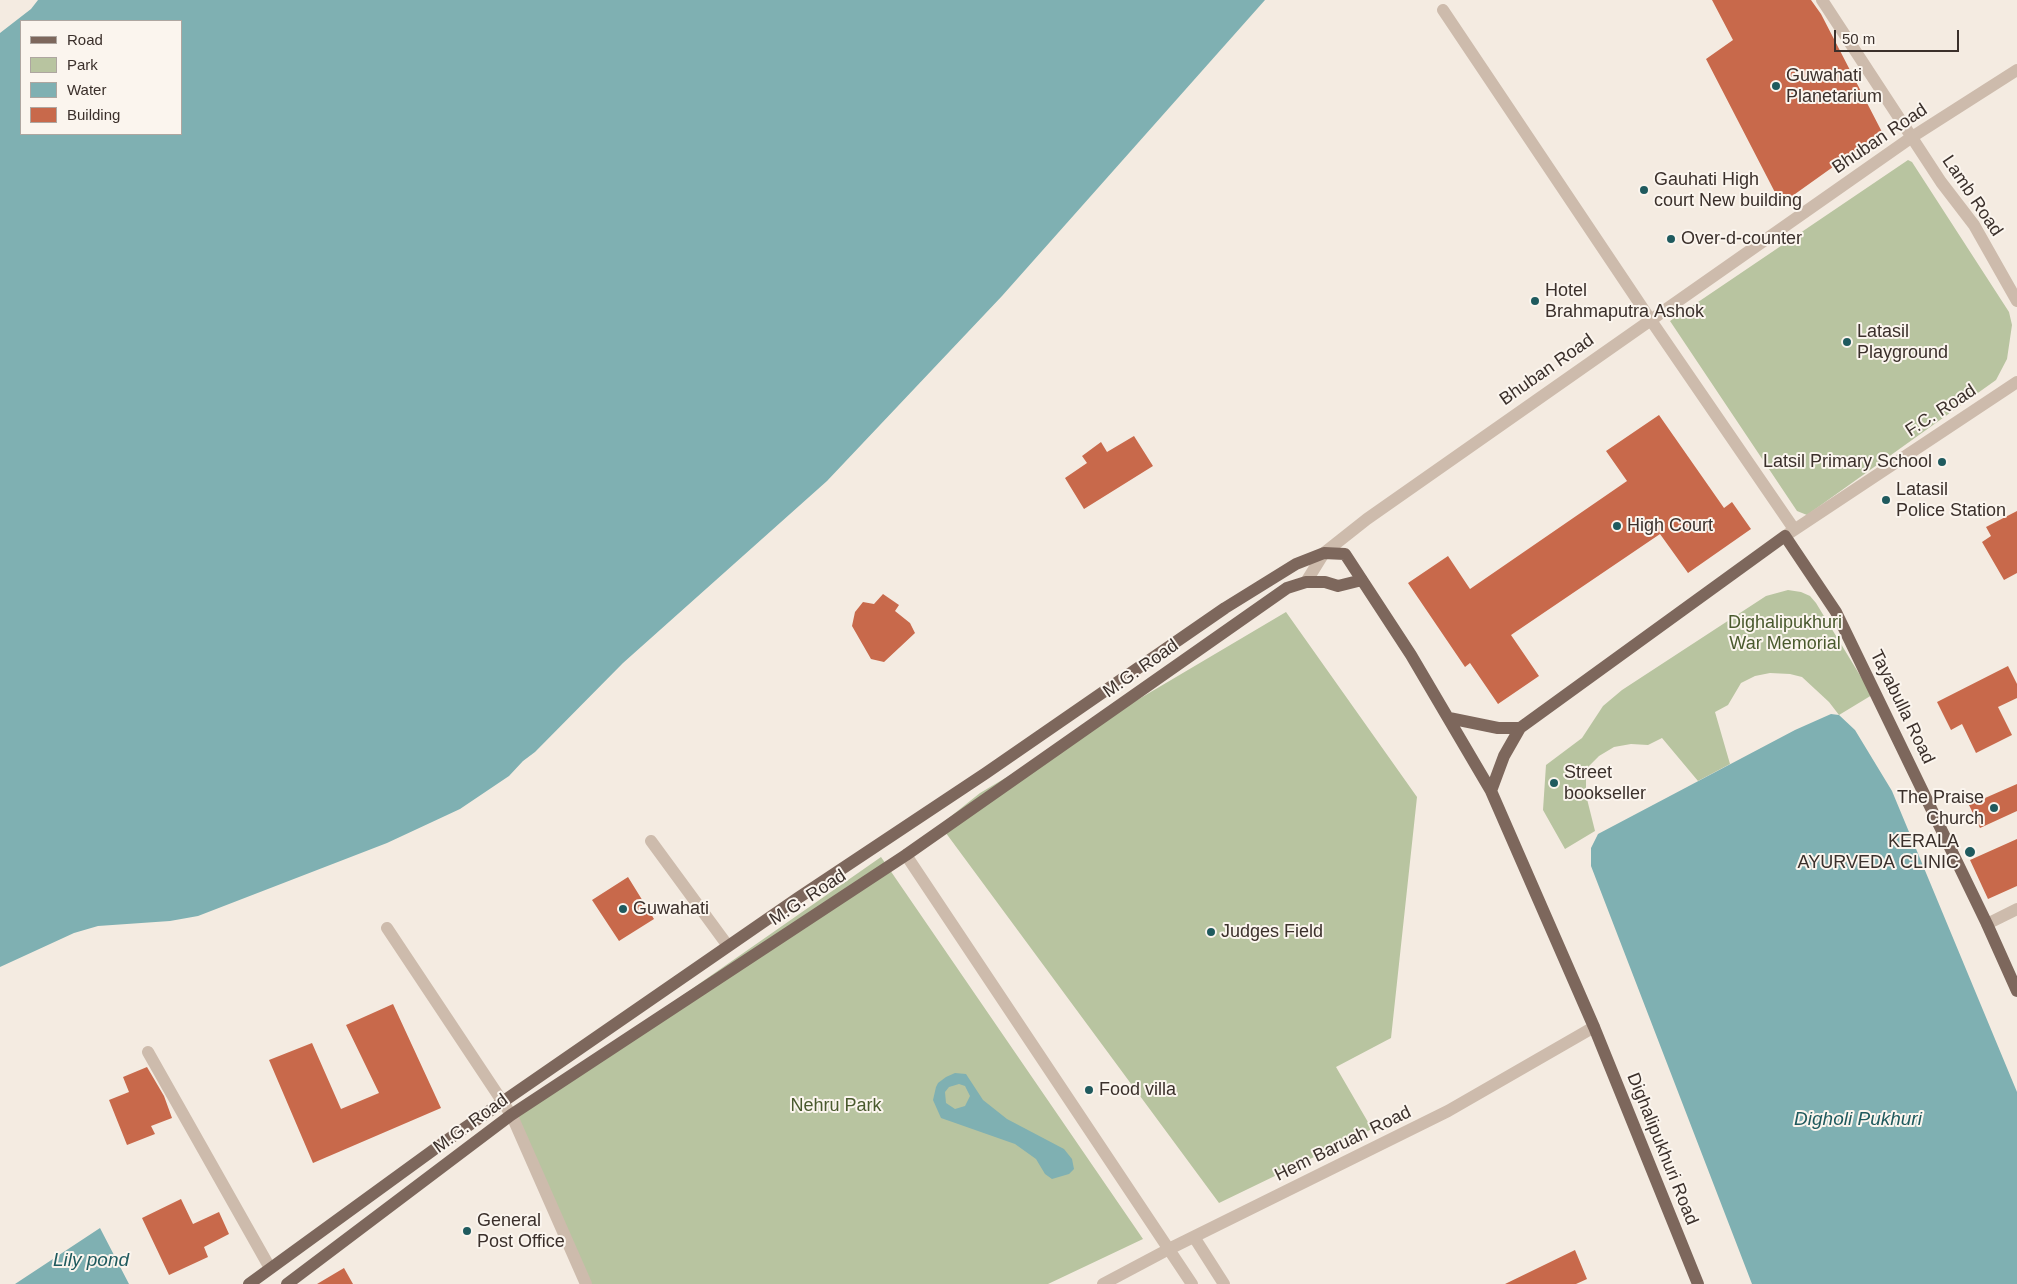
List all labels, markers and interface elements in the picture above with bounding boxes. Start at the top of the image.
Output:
legend [20,20,182,135]
scale bar [1837,20,1962,52]
text: 50 m [1842,30,1875,47]
text: Road [67,31,103,48]
text: Park [67,56,98,73]
place label: Guwahati Planetarium [1786,65,1882,108]
marker: Guwahati Planetarium [1770,80,1782,92]
text: Water [67,81,106,98]
street label: Bhuban Road [1828,99,1932,179]
text: Building [67,106,120,123]
street label: Lamb Road [1937,151,2007,241]
place label: Gauhati High court New building [1654,169,1802,212]
marker: Gauhati High court New building [1638,184,1650,196]
place label: Over-d-counter [1681,228,1802,250]
marker: Over-d-counter [1665,233,1677,245]
place label: Hotel Brahmaputra Ashok [1545,280,1704,322]
marker: Hotel Brahmaputra Ashok [1529,295,1541,307]
place label: Latasil Playground [1857,321,1948,364]
street label: Bhuban Road [1496,330,1598,410]
marker: Latasil Playground [1841,336,1853,348]
street label: F.C. Road [1902,380,1980,442]
place label: Latsil Primary School [1763,451,1932,473]
marker: Latsil Primary School [1936,456,1948,468]
place label: Latasil Police Station [1896,479,2006,522]
marker: Latasil Police Station [1880,494,1892,506]
place label: High Court [1627,515,1713,537]
marker: High Court [1611,520,1623,532]
park label: Dighalipukhuri War Memorial [1728,612,1842,654]
street label: M.G. Road [1099,635,1183,703]
street label: Tayabulla Road [1865,647,1939,767]
place label: Street bookseller [1564,762,1646,804]
marker: Street bookseller [1548,777,1560,789]
place label: The Praise Church [1897,787,1984,830]
marker: The Praise Church [1988,802,2000,814]
place label: KERALA AYURVEDA CLINIC [1798,831,1959,874]
marker: KERALA AYURVEDA CLINIC [1963,845,1977,859]
street label: M.G. Road [766,865,850,931]
place label: Guwahati [633,898,709,920]
marker: Guwahati [617,903,629,915]
place label: Judges Field [1221,921,1323,943]
marker: Judges Field [1205,926,1217,938]
street label: Dighalipukhuri Road [1622,1070,1702,1228]
place label: Food villa [1099,1079,1176,1101]
marker: Food villa [1083,1084,1095,1096]
street label: M.G. Road [429,1090,513,1158]
park label: Nehru Park [790,1095,882,1117]
street label: Hem Baruah Road [1271,1102,1415,1186]
water label: Digholi Pukhuri [1794,1109,1922,1131]
place label: General Post Office [477,1210,565,1252]
marker: General Post Office [461,1225,473,1237]
water label: Lily pond [53,1250,129,1272]

